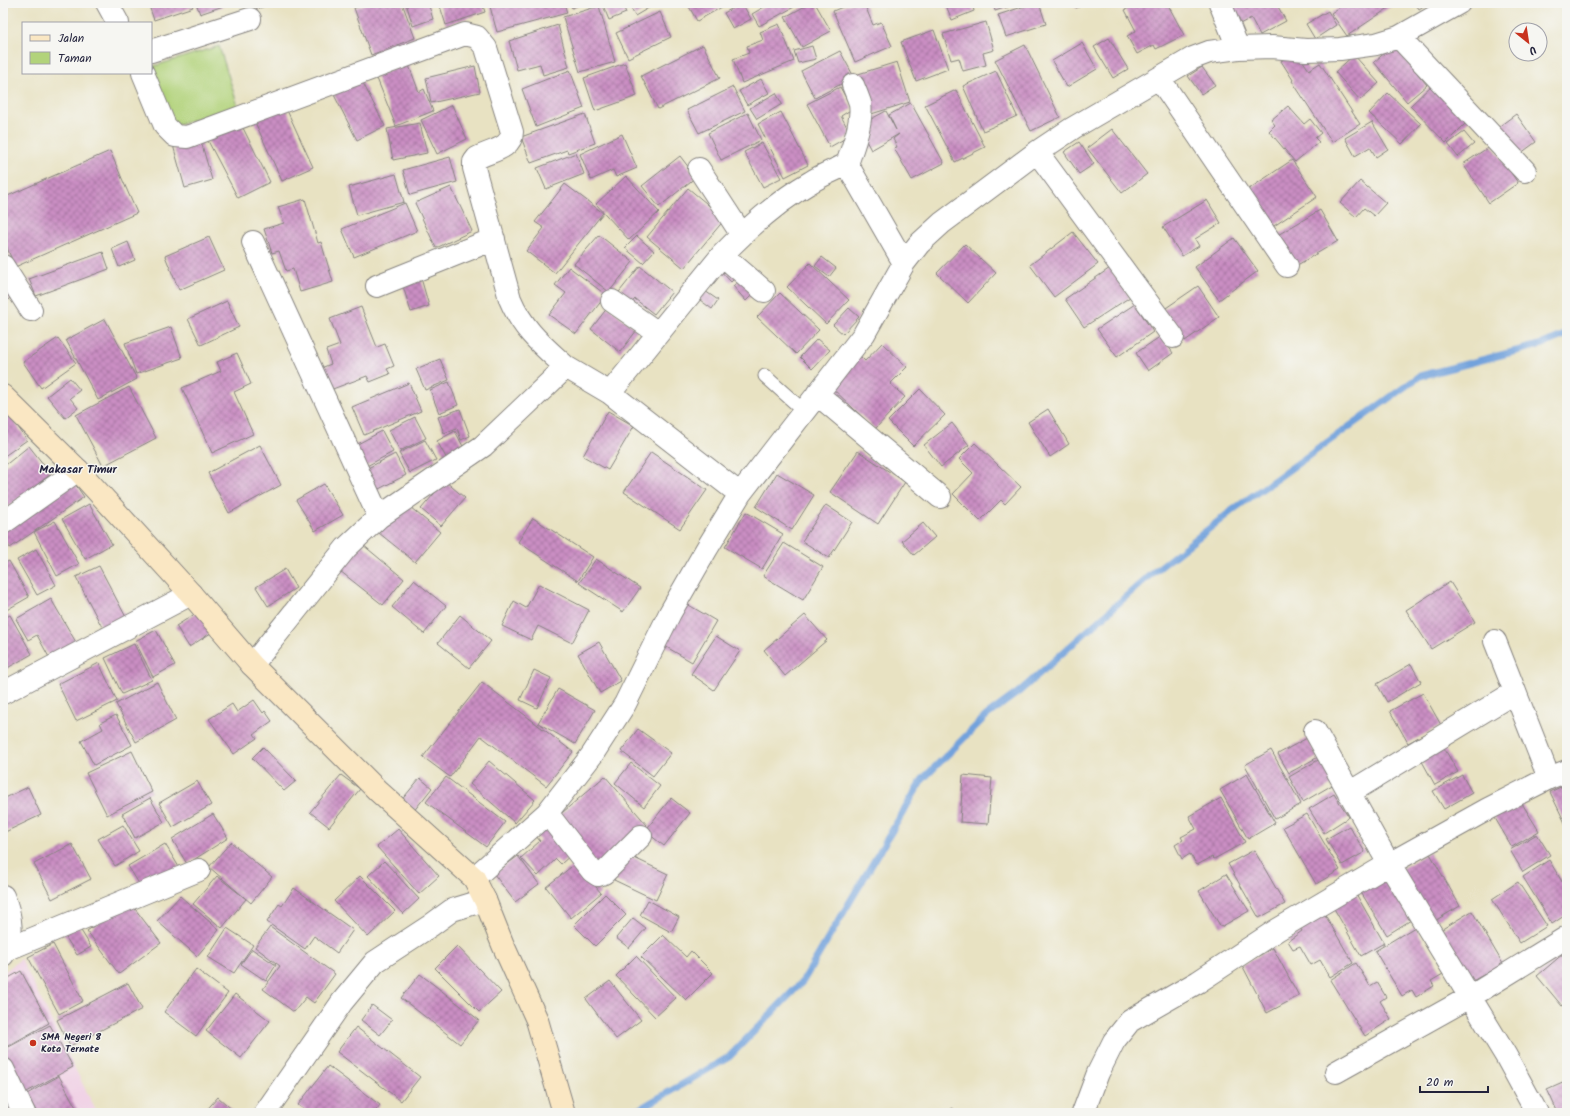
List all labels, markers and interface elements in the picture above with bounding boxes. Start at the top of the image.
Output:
legend [22,22,152,74]
north arrow [1508,22,1548,62]
text: Jalan [58,29,84,48]
text: U [1525,40,1540,59]
text: Taman [58,49,92,68]
district label: Makasar Timur [39,460,117,479]
place label: SMA Negeri 8 Kota Ternate [41,1029,101,1057]
marker: SMA Negeri 8 Kota Ternate [28,1038,38,1048]
scale bar [1420,1068,1488,1094]
text: 20 m [1426,1073,1454,1092]

